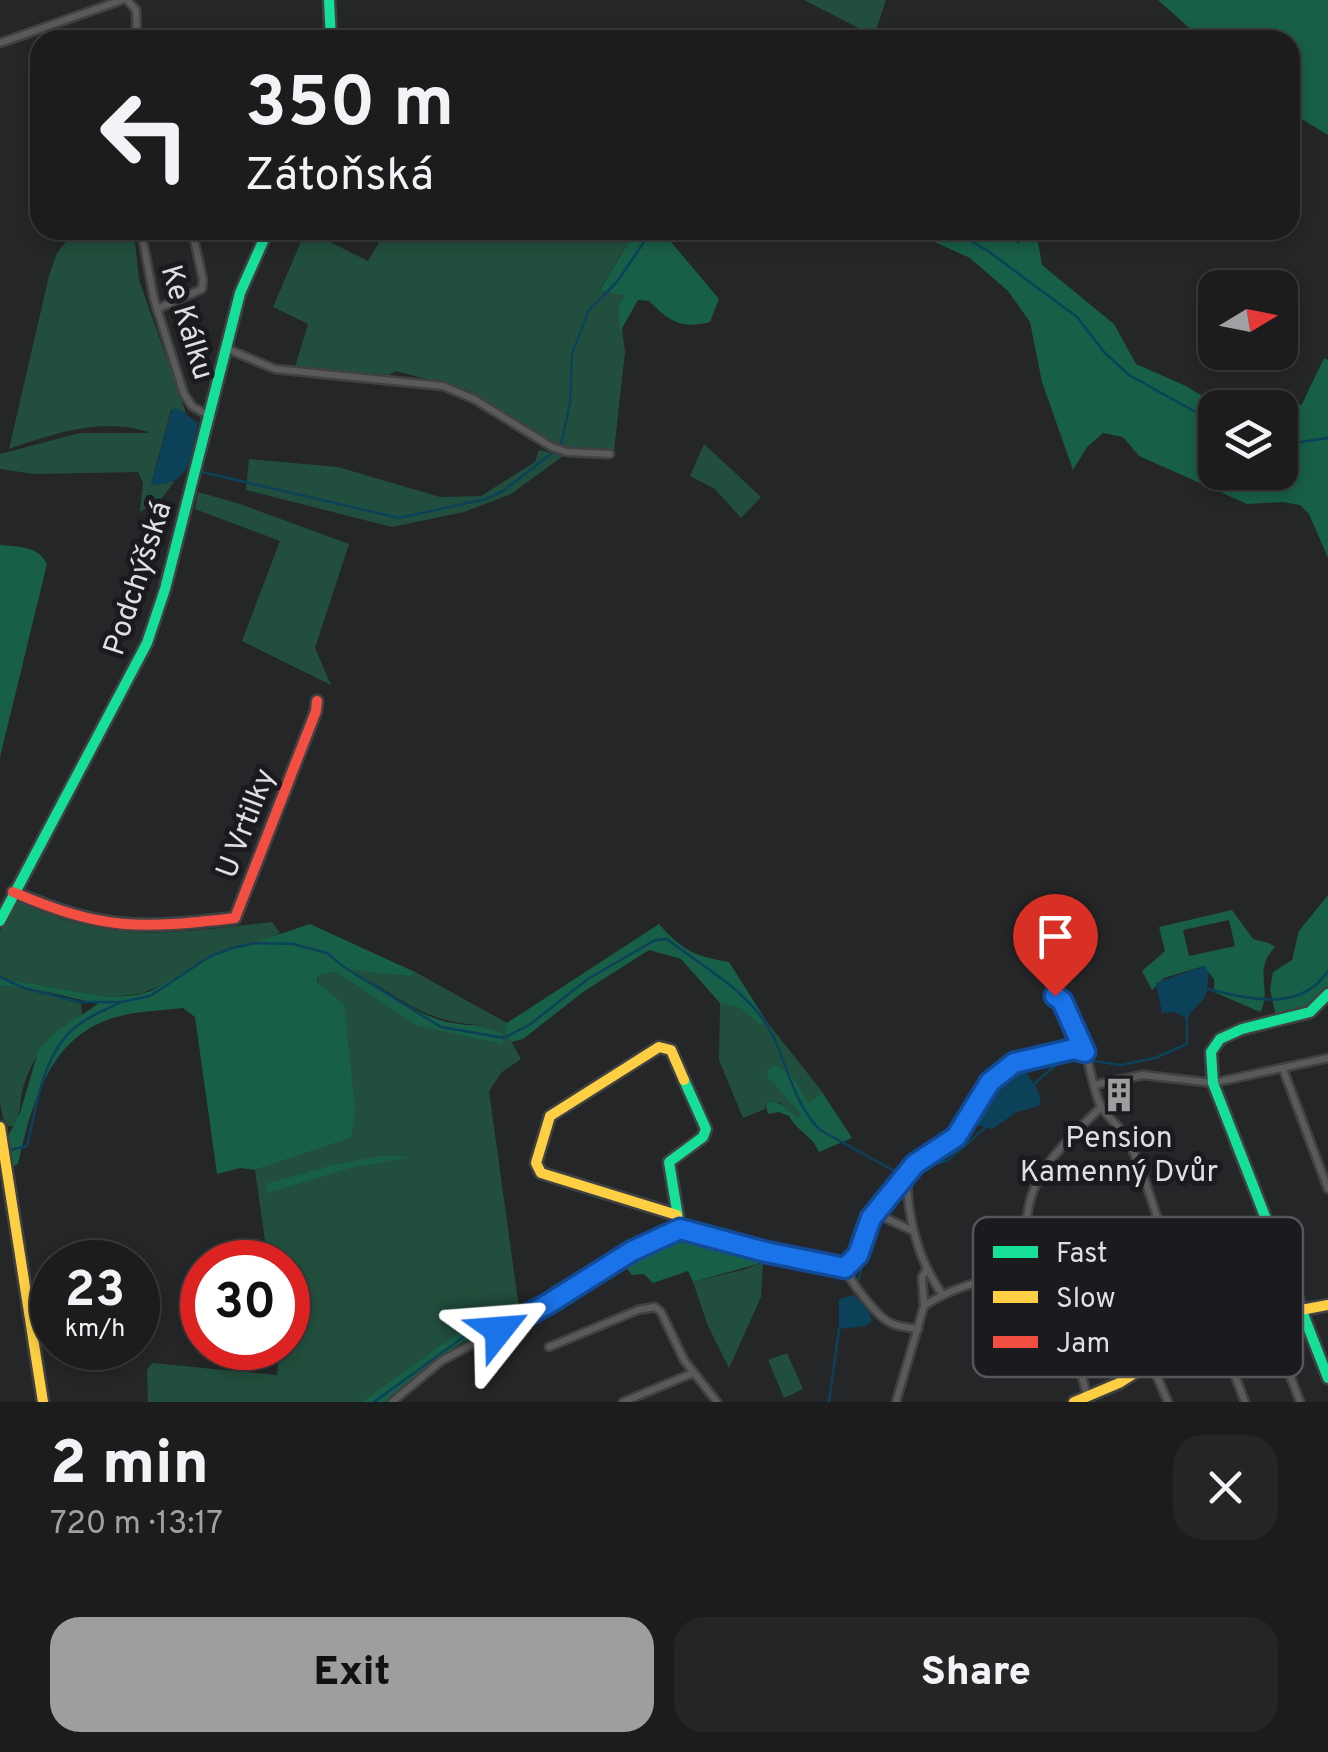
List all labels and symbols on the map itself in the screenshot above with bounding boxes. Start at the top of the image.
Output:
street label: Ke Kálku [151,261,221,385]
north arrow [1198,270,1298,370]
street label: Podchýšská [97,497,182,660]
street label: U Vrtilky [210,764,285,884]
pin [1013,894,1098,997]
building icon: Pension Kamenný Dvůr [1100,1076,1138,1114]
place label: Pension Kamenný Dvůr [1020,1121,1219,1192]
legend [973,1217,1303,1377]
text: Fast [1056,1237,1108,1273]
speed limit sign: 30 [180,1240,310,1370]
position arrow [447,1278,551,1382]
text: Slow [1056,1282,1115,1318]
text: Jam [1056,1327,1110,1363]

